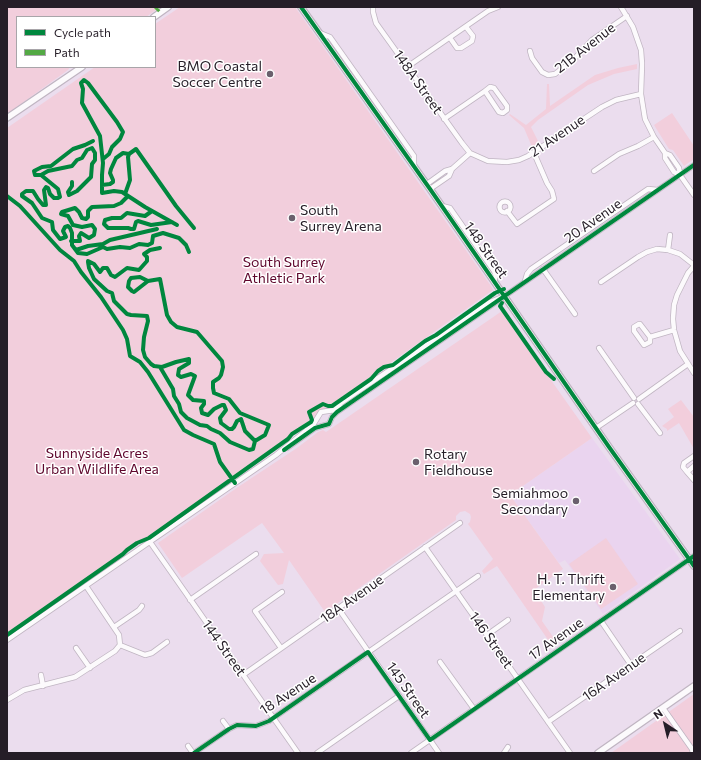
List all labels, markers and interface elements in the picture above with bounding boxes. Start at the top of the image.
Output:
legend [16,16,156,68]
street label: 21B Avenue [551,19,619,77]
text: Cycle path [54,25,111,39]
text: Path [54,45,80,59]
street label: 148A Street [390,47,446,117]
place label: BMO Coastal Soccer Centre [172,58,262,90]
marker: BMO Coastal Soccer Centre [265,69,275,79]
street label: 21 Avenue [526,111,588,161]
street label: 20 Avenue [561,195,625,247]
place label: South Surrey Arena [300,202,382,234]
marker: South Surrey Arena [287,213,297,223]
street label: 148 Street [460,219,512,281]
park label: South Surrey Athletic Park [243,254,325,286]
park label: Sunnyside Acres Urban Wildlife Area [35,445,159,478]
place label: Rotary Fieldhouse [424,446,493,478]
marker: Rotary Fieldhouse [411,457,421,467]
place label: Semiahmoo Secondary [492,485,568,518]
marker: Semiahmoo Secondary [571,496,581,506]
street label: 18A Avenue [317,571,387,627]
place label: H. T. Thrift Elementary [532,571,605,604]
marker: H. T. Thrift Elementary [608,582,618,592]
street label: 146 Street [465,609,517,671]
street label: 17 Avenue [525,614,587,664]
street label: 144 Street [198,617,250,679]
street label: 16A Avenue [579,649,649,705]
street label: 145 Street [383,659,433,721]
street label: 18 Avenue [257,670,319,718]
north arrow [645,704,685,744]
text: N [651,706,665,721]

